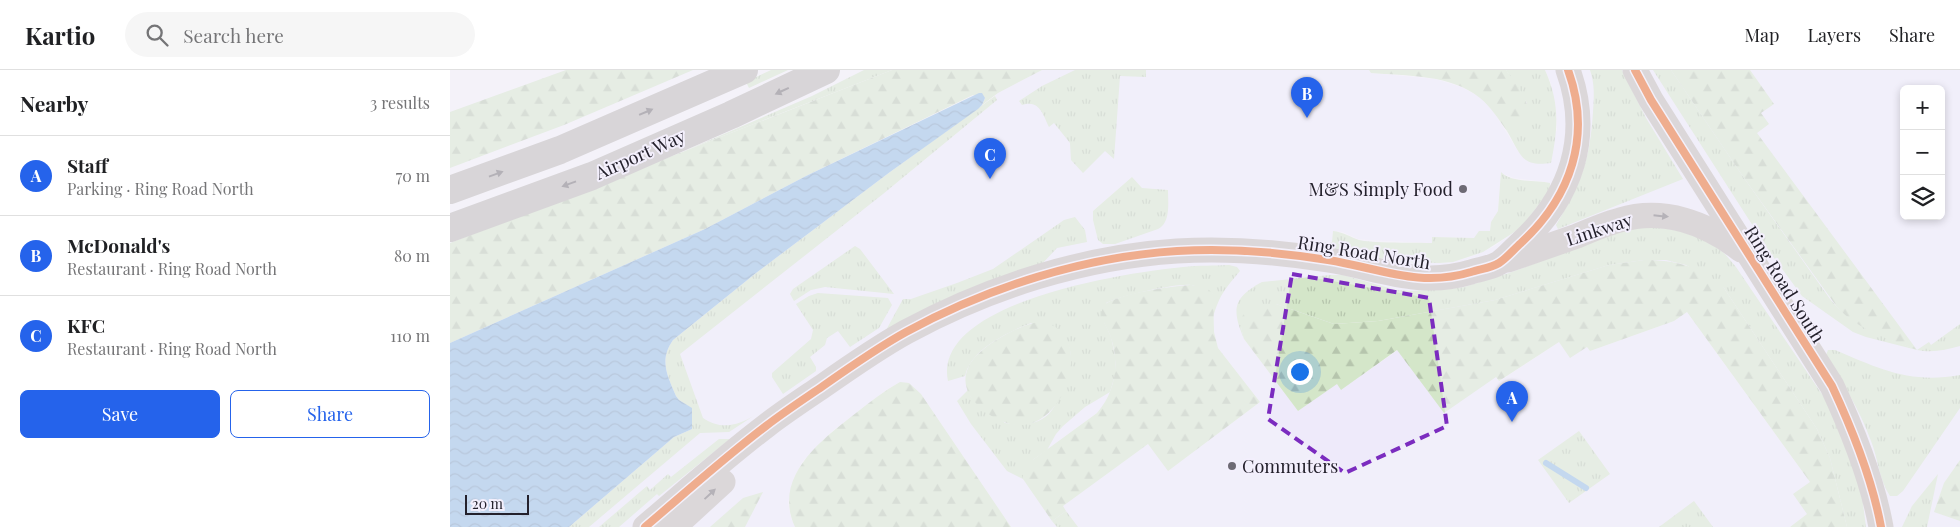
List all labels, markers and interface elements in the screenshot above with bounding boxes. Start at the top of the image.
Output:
search box [125,12,475,57]
text: Kartio [25,19,95,51]
icon: search [143,21,171,49]
text: Search here [183,22,284,48]
text: Map [1744,23,1779,47]
text: Layers [1807,23,1861,47]
text: Share [1889,23,1935,47]
pin: B [1291,77,1323,118]
map controls [1900,85,1945,220]
button: + [1900,85,1945,130]
one-way arrow [775,87,789,95]
text: Nearby [20,89,89,117]
text: 3 results [370,92,430,113]
one-way arrow [639,108,653,116]
street label: Airport Way [590,123,689,185]
button: − [1900,130,1945,175]
pin: C [974,138,1006,179]
text: Staff [67,152,108,178]
text: A [31,165,41,186]
text: 70 m [396,165,430,186]
one-way arrow [489,170,504,178]
button: layers [1900,175,1945,220]
place label: M&S Simply Food [1308,177,1454,201]
text: Parking · Ring Road North [67,178,254,199]
one-way arrow [562,181,577,188]
marker: M&S Simply Food [1457,183,1469,195]
street label: Linkway [1563,207,1635,251]
one-way arrow [1654,213,1670,221]
street label: Ring Road South [1739,221,1831,347]
street label: Ring Road North [1296,230,1433,274]
text: McDonald's [67,232,170,258]
text: B [31,245,41,266]
text: 80 m [394,245,430,266]
text: Restaurant · Ring Road North [67,258,277,279]
text: KFC [67,312,105,338]
text: C [30,325,42,346]
text: 110 m [390,325,430,346]
text: Restaurant · Ring Road North [67,338,277,359]
your location [1287,359,1313,385]
pin: A [1496,381,1528,422]
button: Save [20,390,220,438]
button: Share [230,390,430,438]
place label: Commuters [1242,454,1338,478]
marker: Commuters [1226,460,1238,472]
one-way arrow [704,488,716,500]
scale bar [465,492,529,515]
text: 20 m [472,494,503,513]

